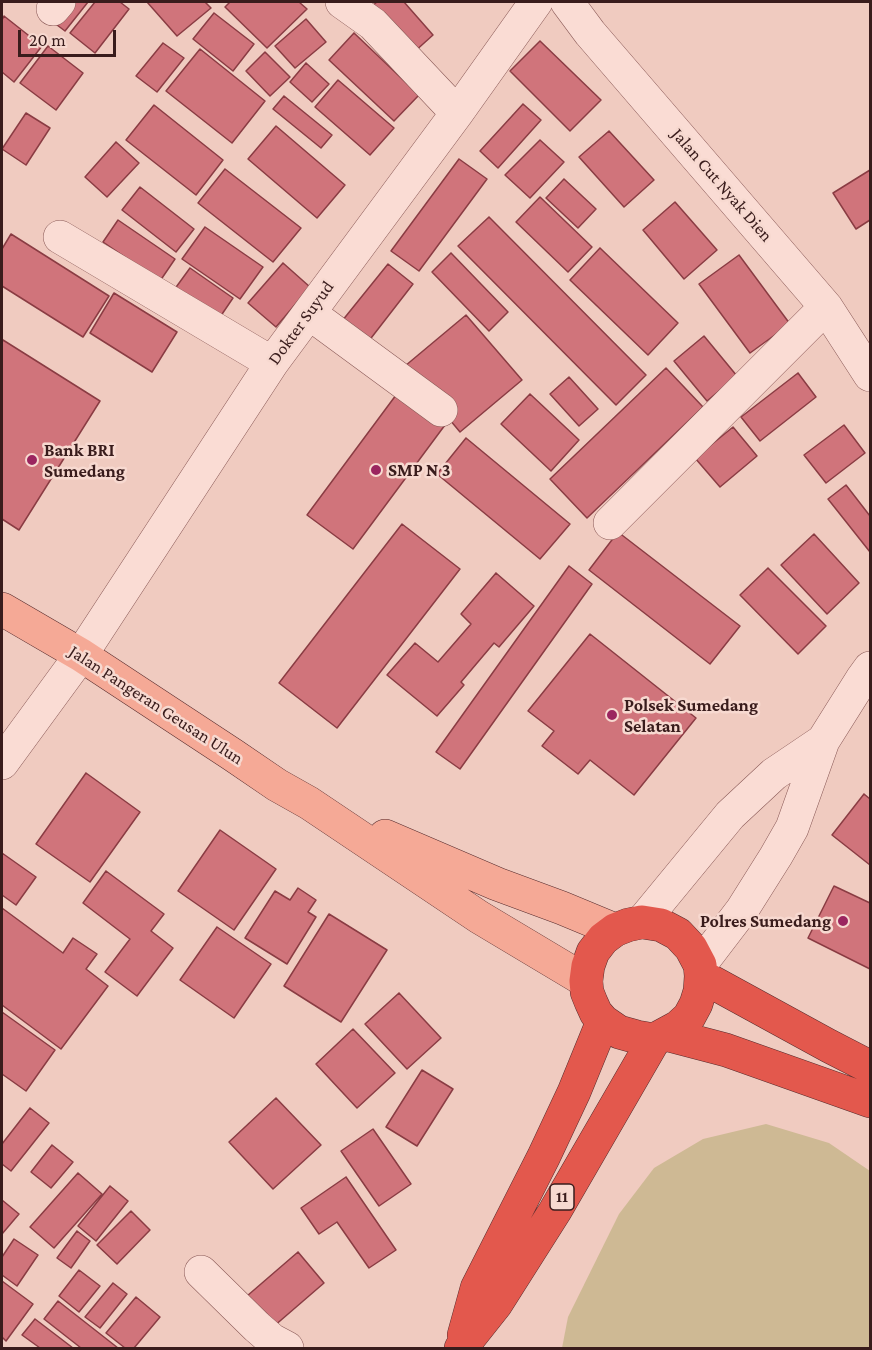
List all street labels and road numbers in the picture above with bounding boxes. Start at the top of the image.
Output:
street label: Jalan Cut Nyak Dien [667,124,777,246]
street label: Dokter Suyud [263,277,339,369]
street label: Jalan Pangeran Geusan Ulun [65,641,247,769]
road number: 11 [550,1184,574,1210]

